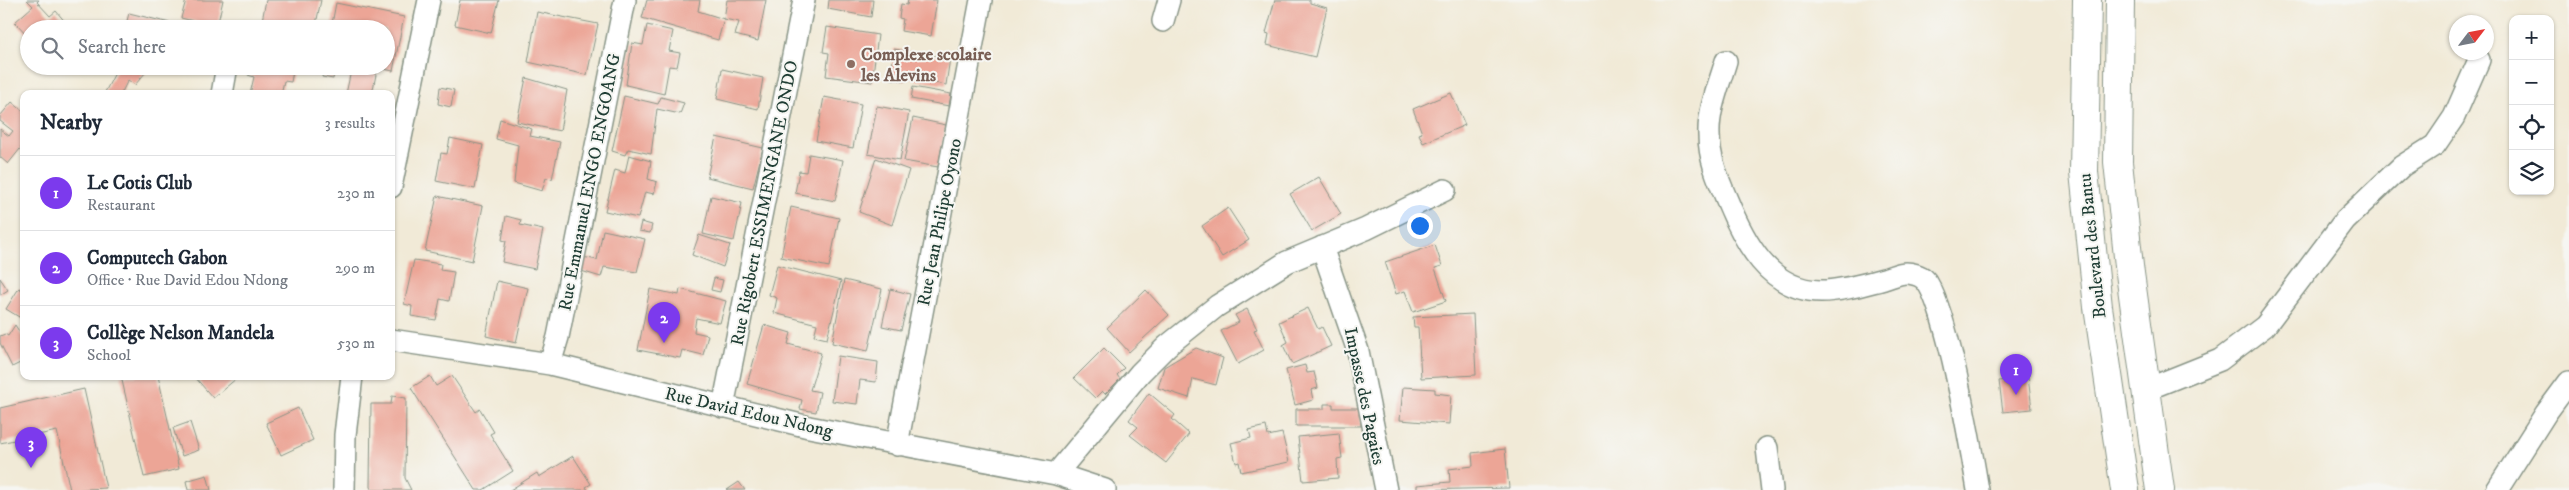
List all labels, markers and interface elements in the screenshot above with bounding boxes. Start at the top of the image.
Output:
north arrow [2449,15,2494,60]
map controls [2509,15,2554,195]
button: + [2509,15,2554,60]
search box [20,20,395,75]
icon: search [38,34,66,62]
text: Search here [78,36,166,59]
place label: Complexe scolaire les Alevins [860,44,992,87]
street label: Rue Emmanuel ENGO ENGOANG [554,51,626,313]
marker: Complexe scolaire les Alevins [845,58,857,70]
street label: Rue Rigobert ESSIMENGANE ONDO [727,59,803,348]
button: − [2509,60,2554,105]
button: locate [2509,105,2554,150]
text: Nearby [40,110,102,136]
text: 3 results [325,113,375,133]
street label: Rue Jean Philipe Oyono [913,136,967,308]
button: layers [2509,150,2554,195]
text: Le Cotis Club [87,172,192,195]
street label: Boulevard des Bantu [2074,172,2112,320]
text: 1 [53,183,59,203]
text: 230 m [337,183,375,203]
text: Restaurant [87,195,155,215]
your location [1407,213,1433,239]
text: Computech Gabon [87,247,227,270]
text: 2 [52,258,60,278]
text: 290 m [335,258,375,278]
text: Office · Rue David Edou Ndong [87,270,288,290]
pin: 2 [648,302,680,343]
text: Collège Nelson Mandela [87,322,274,345]
street label: Impasse des Pagaies [1339,326,1389,467]
text: 3 [53,333,59,353]
text: 530 m [337,333,375,353]
text: School [87,345,131,365]
pin: 1 [2000,354,2032,395]
street label: Rue David Edou Ndong [663,383,835,443]
pin: 3 [15,427,47,468]

